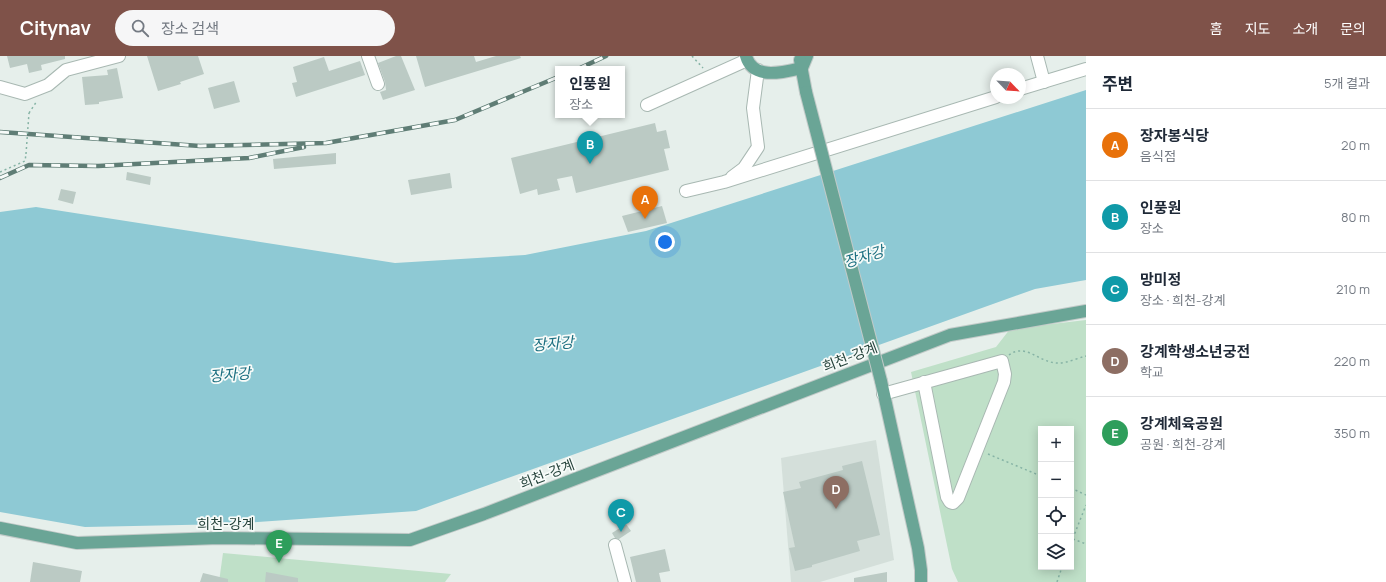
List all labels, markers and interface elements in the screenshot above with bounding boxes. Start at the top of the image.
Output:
search box [115,10,395,46]
text: Citynav [20,15,91,41]
icon: search [129,17,151,39]
text: 장소 검색 [161,18,219,39]
text: 홈 [1210,19,1223,38]
text: 지도 [1245,19,1270,38]
text: 소개 [1292,19,1318,38]
text: 문의 [1340,19,1366,38]
popup [555,66,625,118]
north arrow [990,68,1026,104]
text: 주변 [1102,72,1133,95]
text: 인풍원 [569,73,611,94]
text: 5개 결과 [1324,74,1370,92]
text: 장소 [569,95,593,113]
text: 장자봉식당 [1140,125,1209,146]
pin: B [577,131,603,164]
text: A [1111,136,1119,154]
text: 20 m [1341,136,1370,154]
text: 음식점 [1140,147,1176,165]
pin: A [632,186,658,219]
text: 인풍원 [1140,197,1181,218]
text: B [1111,208,1119,226]
text: 80 m [1341,208,1370,226]
text: 장소 [1140,219,1164,237]
your location [655,232,675,252]
water label: 장자강 [841,240,889,273]
text: 망미정 [1140,269,1181,290]
text: C [1110,280,1120,298]
text: 210 m [1336,280,1370,298]
text: 장소 · 희천-강계 [1140,291,1225,309]
water label: 장자강 [531,331,577,356]
street label: 희천-강계 [820,337,880,376]
text: 강계학생소년궁전 [1140,341,1250,362]
text: D [1110,352,1120,370]
text: 220 m [1334,352,1370,370]
water label: 장자강 [208,362,254,387]
text: 학교 [1140,363,1164,381]
text: 강계체육공원 [1140,413,1223,434]
text: E [1111,424,1119,442]
text: 350 m [1334,424,1370,442]
map controls [1038,426,1074,570]
button: + [1038,426,1074,462]
text: 공원 · 희천-강계 [1140,435,1225,453]
street label: 희천-강계 [517,454,577,493]
button: − [1038,462,1074,498]
pin: D [823,476,849,509]
button: locate [1038,498,1074,534]
pin: C [608,499,634,532]
street label: 희천-강계 [197,514,255,533]
pin: E [266,530,292,563]
button: layers [1038,534,1074,570]

